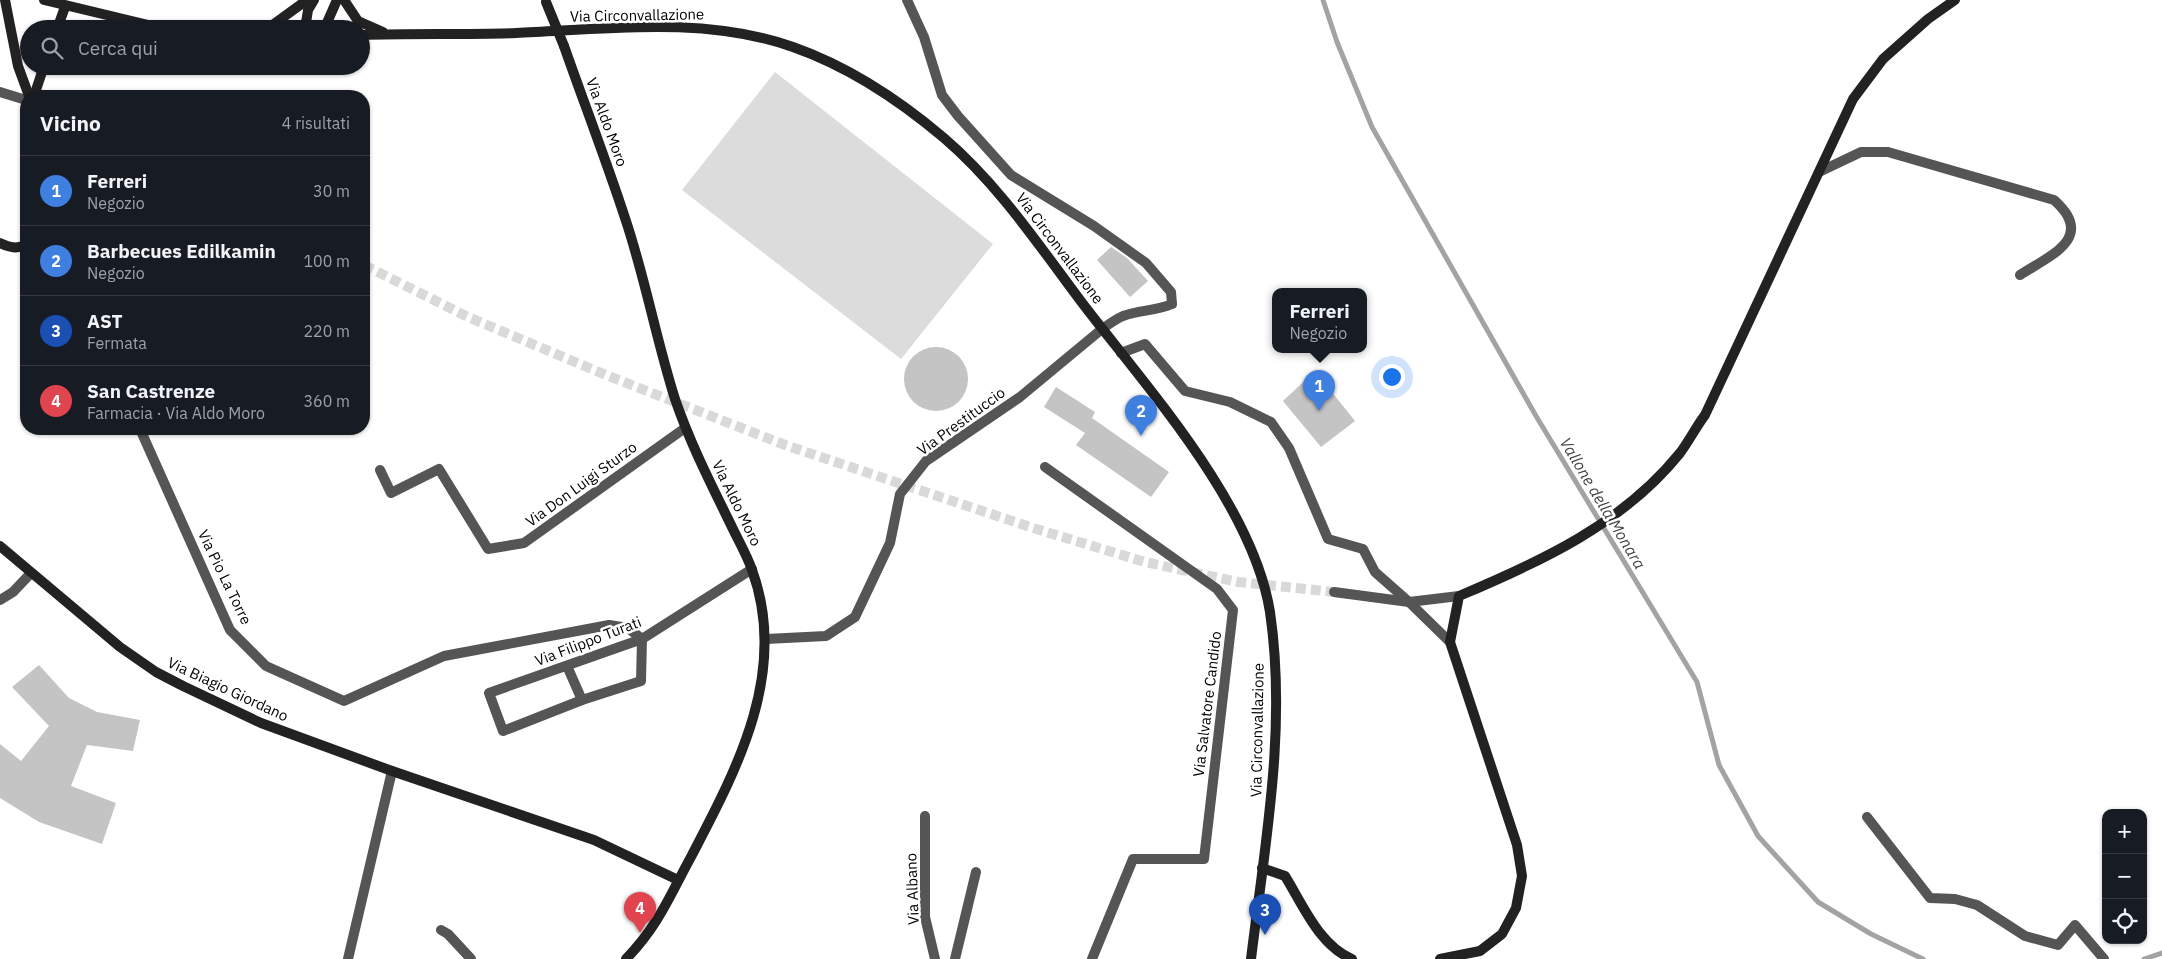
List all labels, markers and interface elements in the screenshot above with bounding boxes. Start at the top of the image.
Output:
street label: Via Circonvallazione [570,4,704,26]
search box [20,20,370,75]
icon: search [38,34,66,62]
text: Cerca qui [78,36,158,60]
street label: Via Aldo Moro [582,75,632,169]
text: Vicino [40,109,101,137]
text: 4 risultati [282,113,350,133]
text: Ferreri [87,169,147,193]
text: 1 [51,181,61,201]
text: 30 m [313,181,350,201]
street label: Via Circonvallazione [1012,189,1108,307]
text: Negozio [87,193,145,213]
text: Barbecues Edilkamin [87,239,276,263]
text: 2 [51,251,61,271]
text: 100 m [303,251,350,271]
text: Negozio [87,263,145,283]
popup [1272,288,1367,353]
text: Ferreri [1289,299,1350,323]
text: AST [87,309,123,333]
text: 3 [51,321,61,341]
text: 220 m [303,321,350,341]
text: Negozio [1289,323,1347,343]
text: Fermata [87,333,147,353]
your location [1379,364,1405,390]
pin: 1 [1303,370,1335,411]
text: San Castrenze [87,379,215,403]
street label: Via Prestituccio [913,383,1009,459]
text: 4 [51,391,61,411]
text: 360 m [303,391,350,411]
pin: 2 [1125,395,1157,436]
text: Farmacia · Via Aldo Moro [87,403,265,423]
water label: Vallone della Monara [1556,434,1650,572]
street label: Via Don Luigi Sturzo [522,437,640,531]
street label: Via Aldo Moro [708,457,766,549]
street label: Via Pio La Torre [194,526,256,628]
street label: Via Filippo Turati [532,612,644,670]
street label: Via Salvatore Candido [1189,630,1225,778]
street label: Via Biagio Giordano [165,653,291,725]
street label: Via Circonvallazione [1246,663,1268,797]
map controls [2102,809,2147,944]
button: + [2102,809,2147,854]
street label: Via Albano [901,853,923,925]
button: − [2102,854,2147,899]
pin: 4 [624,892,656,933]
pin: 3 [1249,894,1281,935]
button: locate [2102,899,2147,944]

